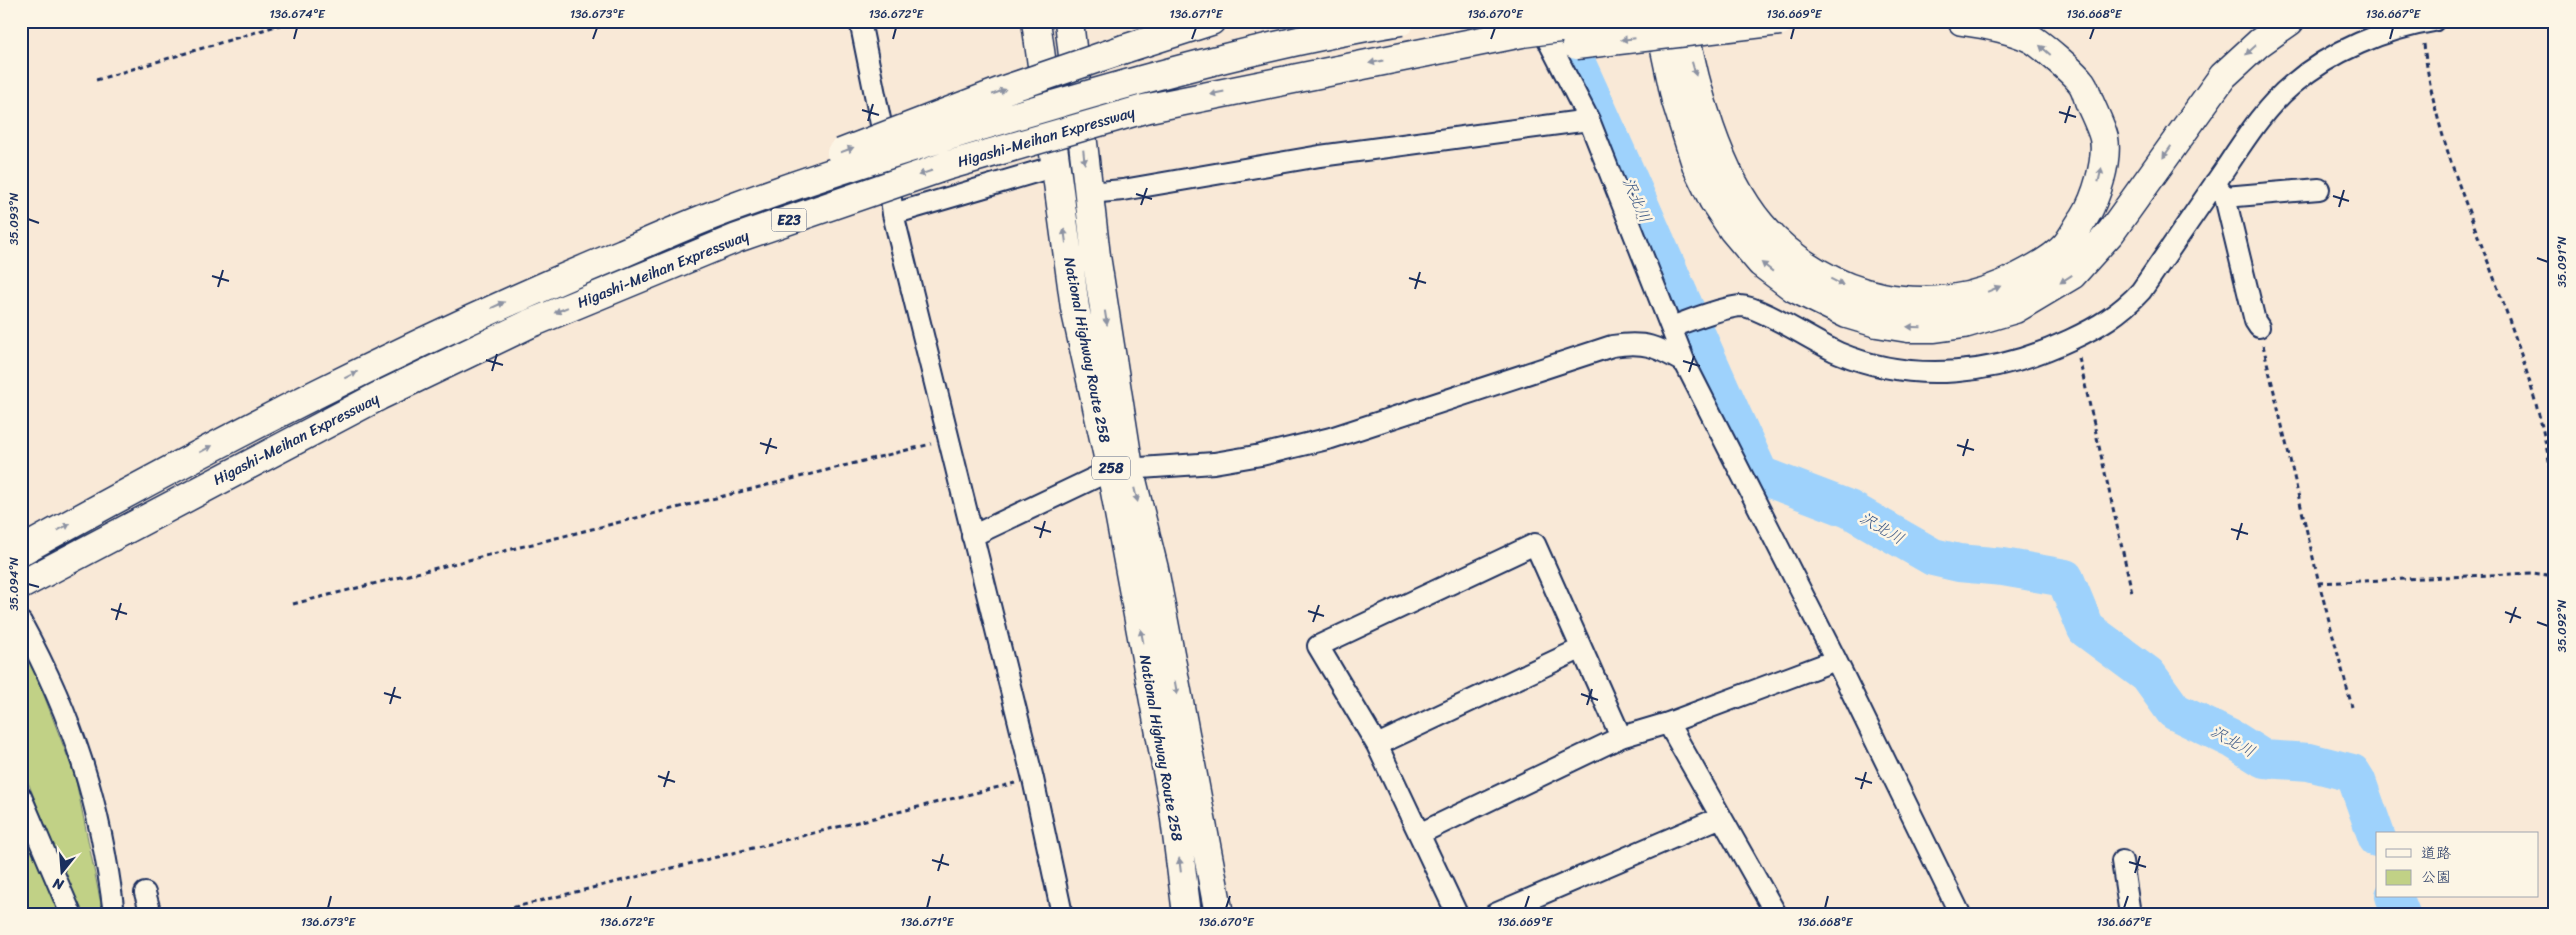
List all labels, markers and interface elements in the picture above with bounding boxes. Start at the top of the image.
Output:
text: 136.674°E [269,3,326,25]
text: 136.673°E [570,3,625,25]
text: 136.672°E [869,3,925,25]
text: 136.671°E [1170,3,1224,25]
text: 136.670°E [1467,3,1524,25]
text: 136.669°E [1767,3,1823,25]
text: 136.668°E [2067,3,2123,25]
text: 136.667°E [2366,3,2422,25]
one-way arrow [1619,35,1635,43]
one-way arrow [2245,44,2257,56]
one-way arrow [2038,45,2051,56]
one-way arrow [1368,58,1384,66]
one-way arrow [1690,61,1698,76]
one-way arrow [992,88,1007,96]
one-way arrow [1209,90,1225,98]
street label: Higashi-Meihan Expressway [954,99,1138,175]
one-way arrow [2162,145,2172,159]
one-way arrow [840,146,855,153]
one-way arrow [1080,149,1088,165]
one-way arrow [2096,168,2104,183]
one-way arrow [918,170,933,177]
water label: 沢北川 [1614,172,1660,228]
text: 35.093°N [3,192,25,245]
road number: E23 [772,208,806,232]
street label: Higashi-Meihan Expressway [573,222,753,315]
one-way arrow [1061,228,1069,244]
text: 35.091°N [2551,236,2573,288]
street label: National Highway Route 258 [1056,255,1118,445]
one-way arrow [1760,262,1773,273]
one-way arrow [2059,274,2073,284]
one-way arrow [1830,278,1844,286]
one-way arrow [1987,284,2002,292]
one-way arrow [491,301,505,309]
one-way arrow [554,307,568,315]
one-way arrow [1102,310,1110,326]
one-way arrow [1906,323,1922,331]
one-way arrow [344,371,358,379]
street label: Higashi-Meihan Expressway [208,386,384,492]
one-way arrow [199,445,214,453]
road number: 258 [1092,456,1130,479]
one-way arrow [1132,487,1140,502]
water label: 沢北川 [1854,503,1910,553]
one-way arrow [57,523,71,531]
text: 35.094°N [3,557,25,611]
text: 35.092°N [2551,599,2573,652]
one-way arrow [1138,629,1146,644]
street label: National Highway Route 258 [1132,653,1190,843]
one-way arrow [1173,681,1181,697]
water label: 沢北川 [2205,717,2261,765]
legend [2376,832,2538,898]
text: 道路 [2421,840,2451,866]
north arrow [38,848,88,898]
one-way arrow [1176,857,1184,873]
text: 公園 [2421,864,2451,890]
text: N [50,870,68,898]
text: 136.673°E [301,911,356,933]
text: 136.672°E [600,911,656,933]
text: 136.671°E [901,911,955,933]
text: 136.670°E [1198,911,1255,933]
text: 136.669°E [1498,911,1554,933]
text: 136.668°E [1798,911,1854,933]
text: 136.667°E [2097,911,2153,933]

